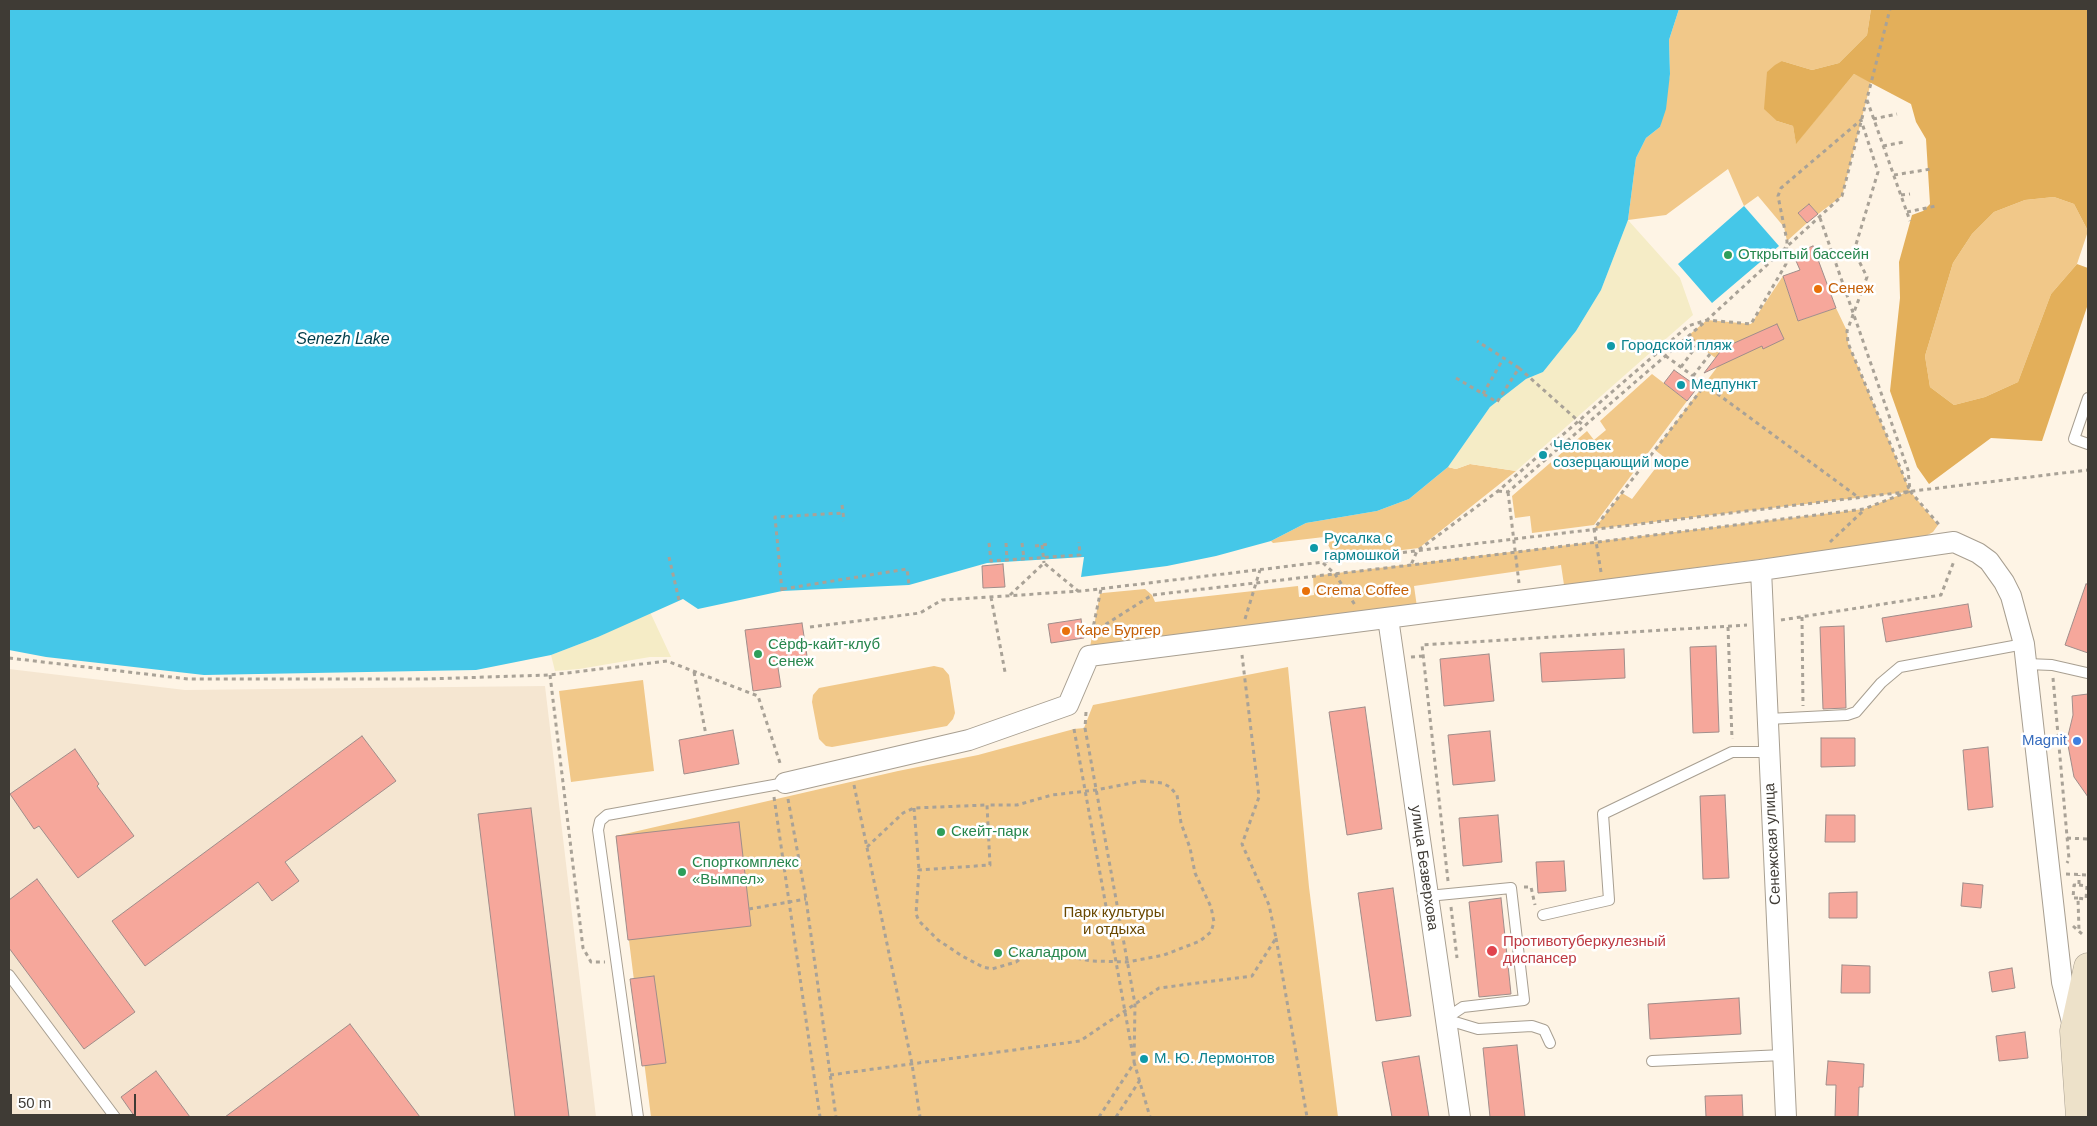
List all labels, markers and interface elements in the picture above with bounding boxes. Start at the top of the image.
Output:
place label: Открытый бассейн [1738,246,1869,264]
marker: Открытый бассейн [1722,249,1734,261]
place label: Сенеж [1828,280,1874,298]
marker: Сенеж [1812,283,1824,295]
water label: Senezh Lake [296,330,390,350]
place label: Городской пляж [1621,337,1732,355]
marker: Городской пляж [1605,340,1617,352]
place label: Медпункт [1691,376,1758,394]
marker: Медпункт [1675,379,1687,391]
place label: Человек созерцающий море [1553,437,1689,472]
marker: Человек созерцающий море [1537,449,1549,461]
place label: Русалка с гармошкой [1324,530,1400,565]
marker: Русалка с гармошкой [1308,542,1320,554]
place label: Crema Coffee [1316,582,1409,600]
marker: Crema Coffee [1300,585,1312,597]
place label: Каре Бургер [1076,622,1161,640]
marker: Каре Бургер [1060,625,1072,637]
place label: Сёрф-кайт-клуб Сенеж [768,636,880,671]
marker: Сёрф-кайт-клуб Сенеж [752,648,764,660]
place label: Magnit [2022,732,2067,750]
marker: Magnit [2071,735,2083,747]
street label: Сенежская улица [1761,783,1785,905]
street label: улица Безверхова [1406,804,1442,932]
place label: Скейт-парк [951,823,1029,841]
marker: Скейт-парк [935,826,947,838]
place label: Спорткомплекс «Вымпел» [692,854,799,889]
marker: Спорткомплекс «Вымпел» [676,866,688,878]
park label: Парк культуры и отдыха [1064,904,1164,939]
place label: Противотуберкулезный диспансер [1503,933,1666,968]
place label: Скаладром [1008,944,1087,962]
marker: Противотуберкулезный диспансер [1485,944,1499,958]
marker: Скаладром [992,947,1004,959]
place label: М. Ю. Лермонтов [1154,1050,1275,1068]
marker: М. Ю. Лермонтов [1138,1053,1150,1065]
scale bar [12,1084,139,1116]
text: 50 m [18,1094,51,1111]

